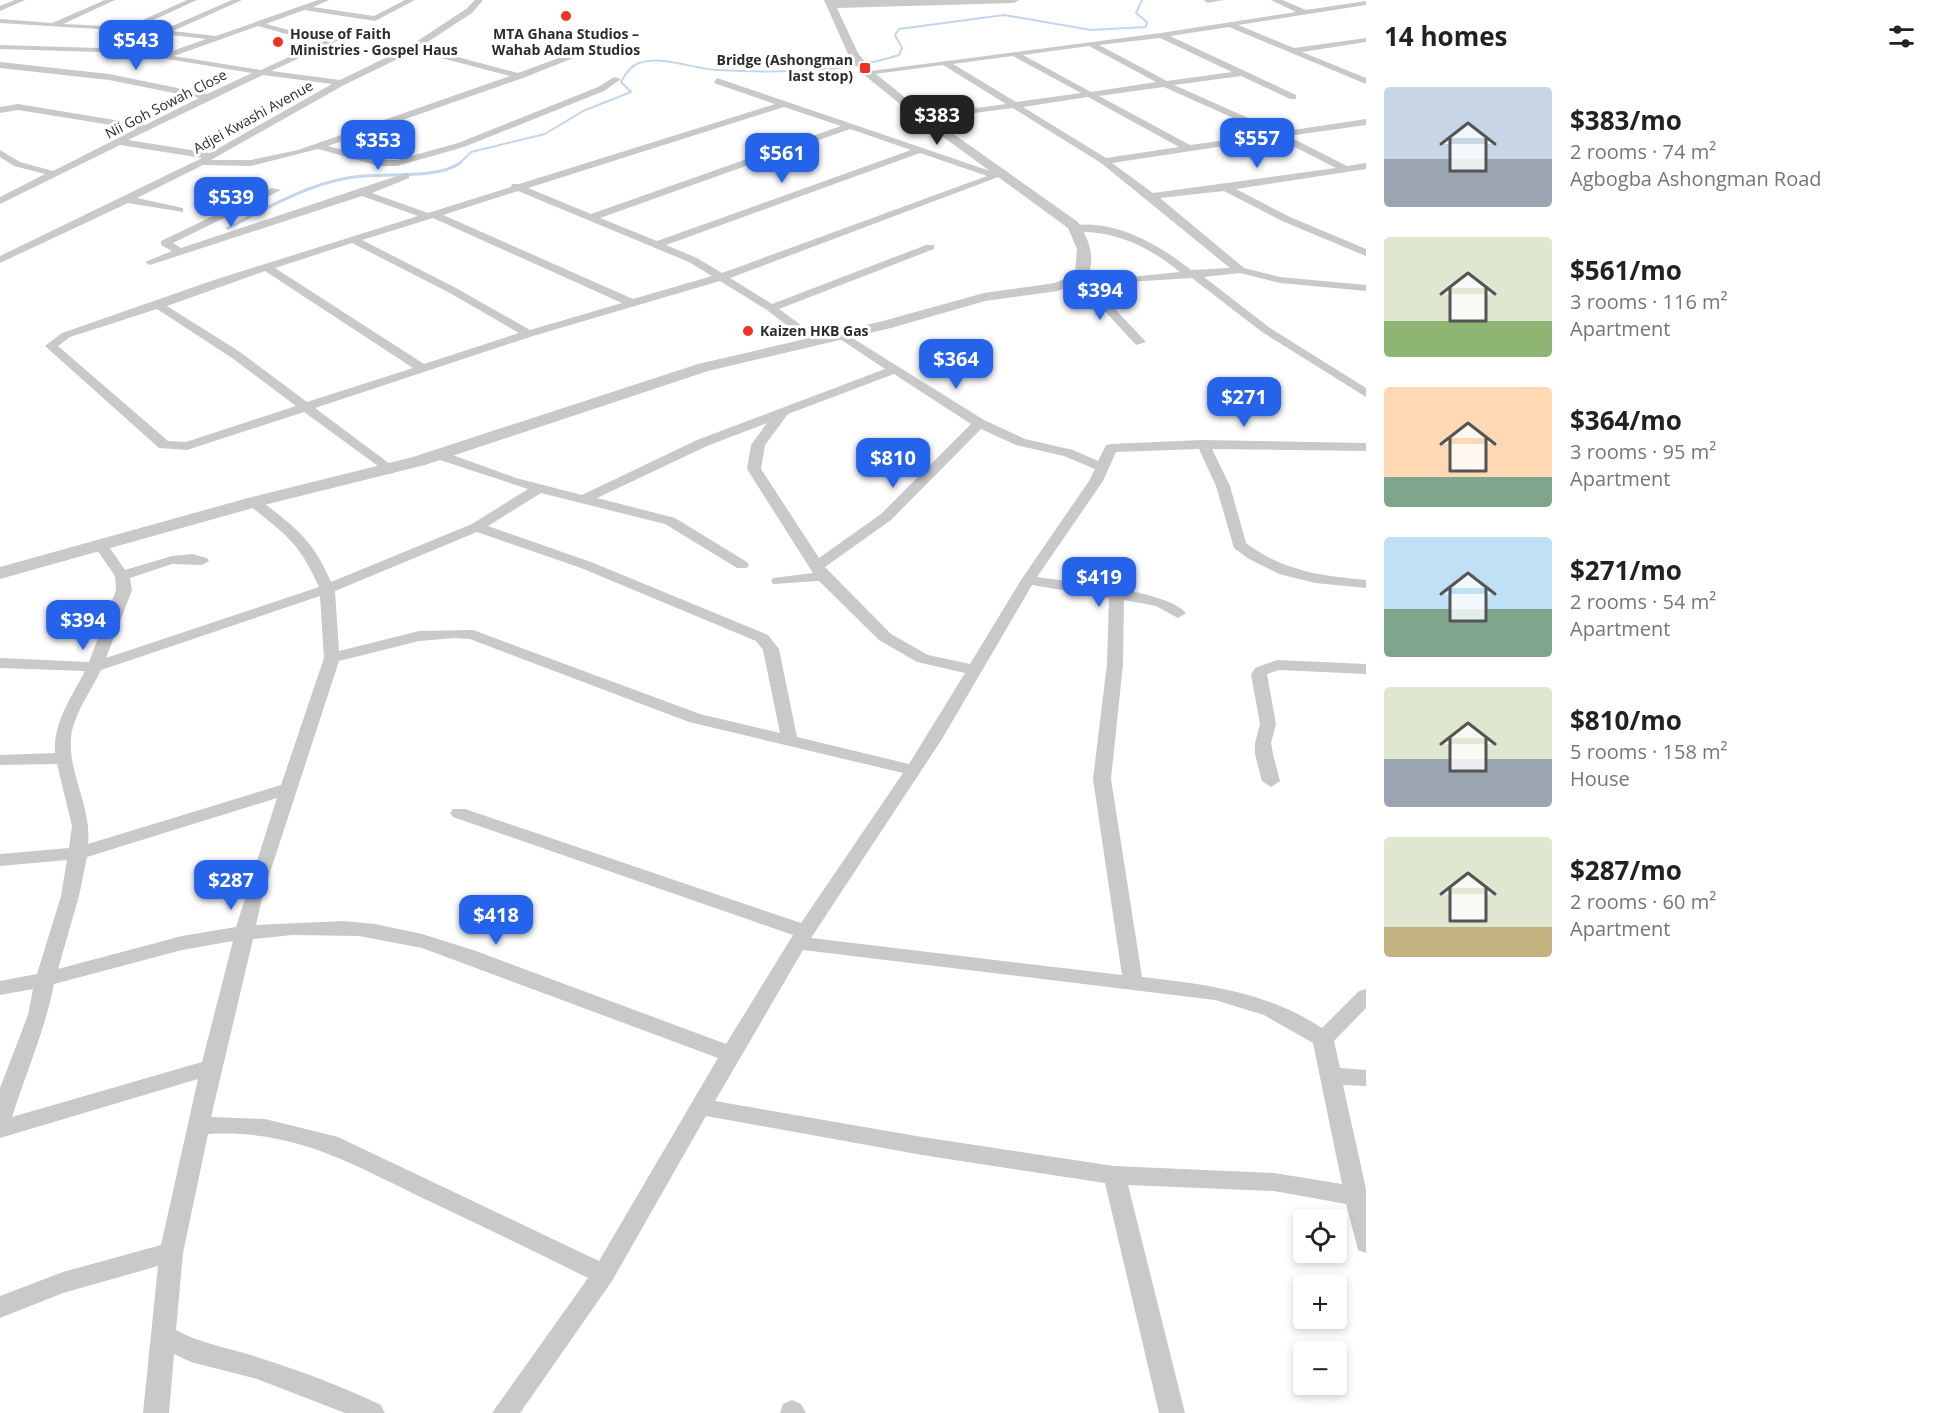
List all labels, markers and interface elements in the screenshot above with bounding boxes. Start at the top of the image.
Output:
marker: MTA Ghana Studios – Wahab Adam Studios [559,9,573,23]
text: 14 homes [1384,18,1508,54]
pin: $543 [100,20,172,71]
icon: filters [1885,20,1918,53]
place label: House of Faith Ministries - Gospel Haus [290,24,458,59]
place label: MTA Ghana Studios – Wahab Adam Studios [492,24,640,59]
text: $543 [113,26,159,53]
marker: House of Faith Ministries - Gospel Haus [271,35,285,49]
place label: Bridge (Ashongman last stop) [717,50,853,85]
marker: Bridge (Ashongman last stop) [858,61,872,75]
street label: Nii Goh Sowah Close [102,65,230,143]
street label: Adjei Kwashi Avenue [189,76,316,157]
pin: $383 [901,95,973,146]
text: $383 [914,101,960,128]
text: $383/mo [1570,102,1682,138]
icon: home [1432,111,1504,183]
pin: $557 [1221,118,1293,169]
pin: $353 [342,120,414,171]
text: $557 [1234,124,1280,151]
text: $353 [355,126,401,153]
pin: $561 [746,133,818,184]
text: 2 rooms · 74 m² [1570,138,1716,165]
text: $561 [759,139,805,166]
text: Agbogba Ashongman Road [1570,165,1822,192]
pin: $539 [195,177,267,228]
text: $539 [208,183,254,210]
text: $561/mo [1570,252,1682,288]
icon: home [1432,261,1504,333]
pin: $394 [1064,270,1136,321]
text: $394 [1077,276,1123,303]
text: 3 rooms · 116 m² [1570,288,1728,315]
text: Apartment [1570,315,1670,342]
place label: Kaizen HKB Gas [760,321,869,340]
marker: Kaizen HKB Gas [741,324,755,338]
pin: $364 [920,339,992,390]
text: $364 [933,345,979,372]
pin: $271 [1208,377,1280,428]
text: $271 [1221,383,1267,410]
text: $364/mo [1570,402,1682,438]
icon: home [1432,411,1504,483]
pin: $810 [857,438,929,489]
text: 3 rooms · 95 m² [1570,438,1716,465]
text: $810 [870,444,916,471]
text: Apartment [1570,465,1670,492]
text: $271/mo [1570,552,1682,588]
pin: $419 [1063,557,1135,608]
icon: home [1432,561,1504,633]
text: $419 [1076,563,1122,590]
text: 2 rooms · 54 m² [1570,588,1716,615]
pin: $394 [47,600,119,651]
text: $394 [60,606,106,633]
text: Apartment [1570,615,1670,642]
text: $810/mo [1570,702,1682,738]
icon: home [1432,711,1504,783]
text: 5 rooms · 158 m² [1570,738,1728,765]
text: House [1570,765,1630,792]
text: $287/mo [1570,852,1682,888]
pin: $287 [195,860,267,911]
icon: home [1432,861,1504,933]
text: $287 [208,866,254,893]
text: 2 rooms · 60 m² [1570,888,1716,915]
pin: $418 [460,895,532,946]
text: $418 [473,901,519,928]
text: Apartment [1570,915,1670,942]
map controls [1293,1209,1347,1395]
button: locate [1293,1209,1347,1263]
button: + [1293,1275,1347,1329]
button: − [1293,1341,1347,1395]

